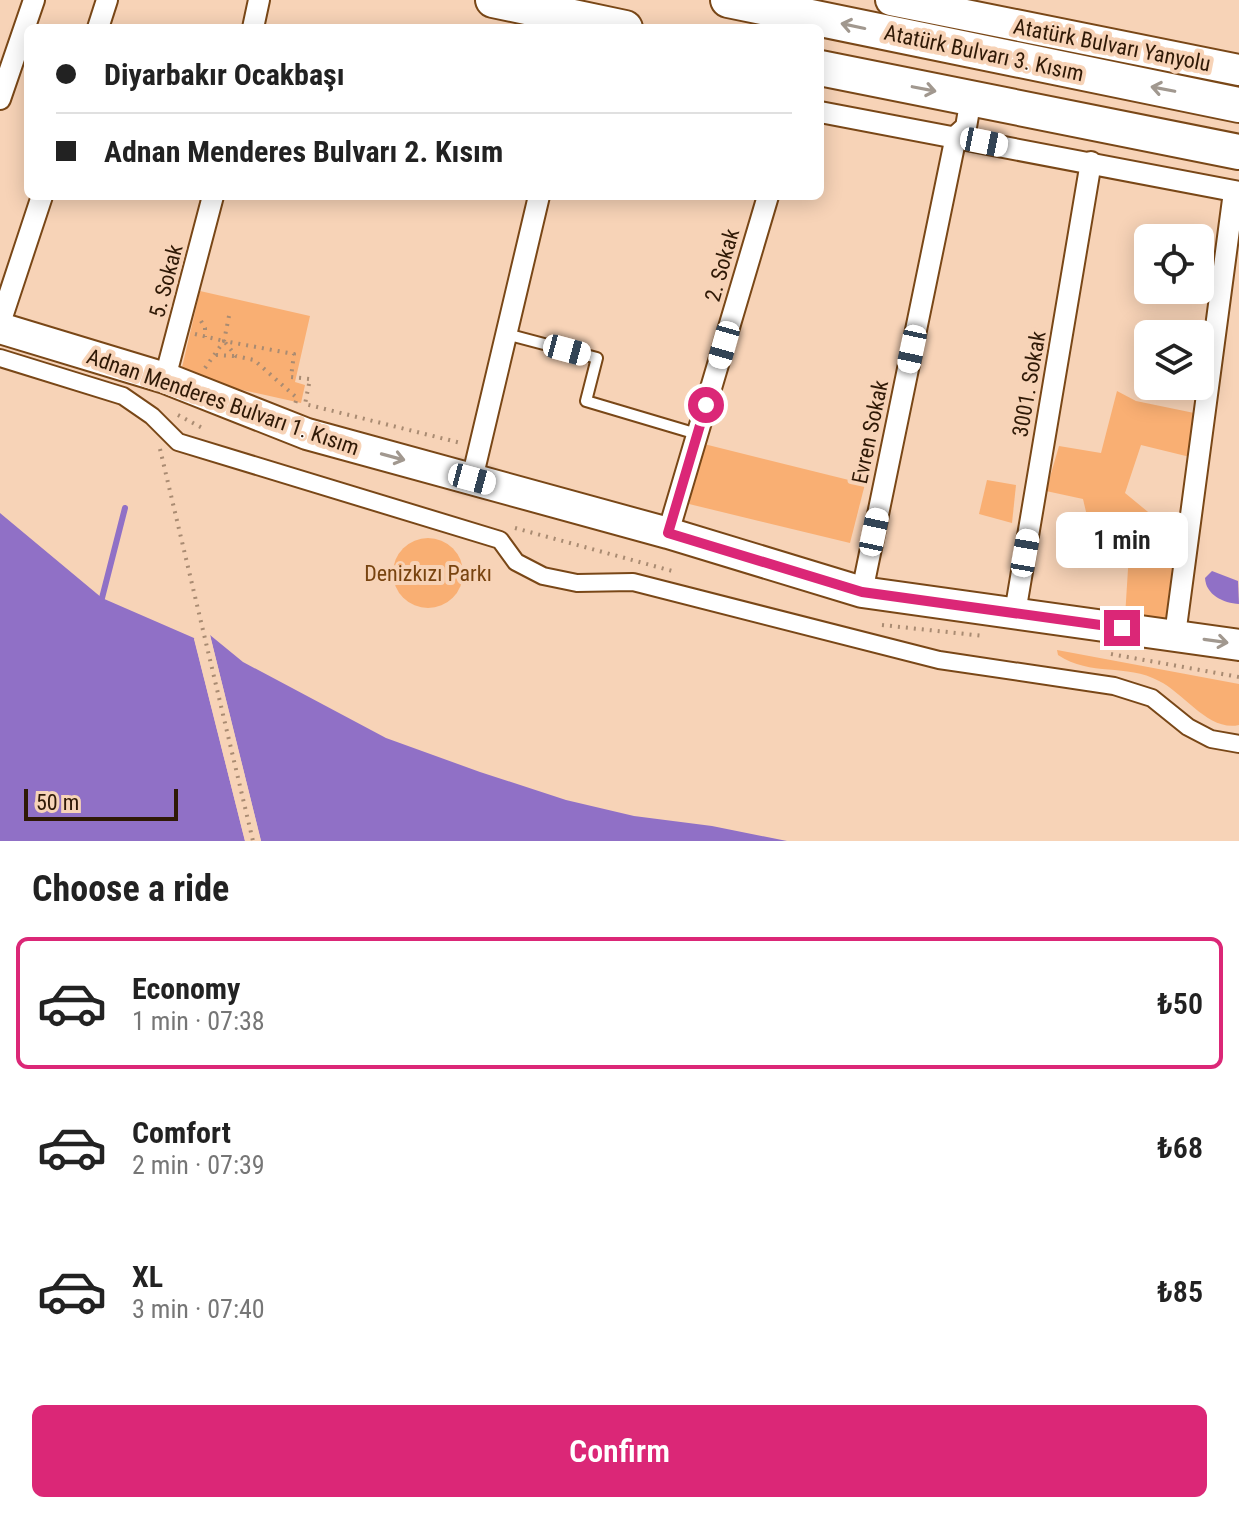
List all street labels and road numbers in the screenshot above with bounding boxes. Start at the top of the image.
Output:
street label: Atatürk Bulvarı Yanyolu [1011,14,1213,76]
street label: Atatürk Bulvarı 3. Kısım [882,20,1086,86]
street label: 2. Sokak [700,226,744,304]
street label: 5. Sokak [144,242,188,320]
street label: 3001. Sokak [1007,329,1051,439]
street label: Adnan Menderes Bulvarı 1. Kısım [84,344,362,460]
street label: Evren Sokak [847,378,893,486]

